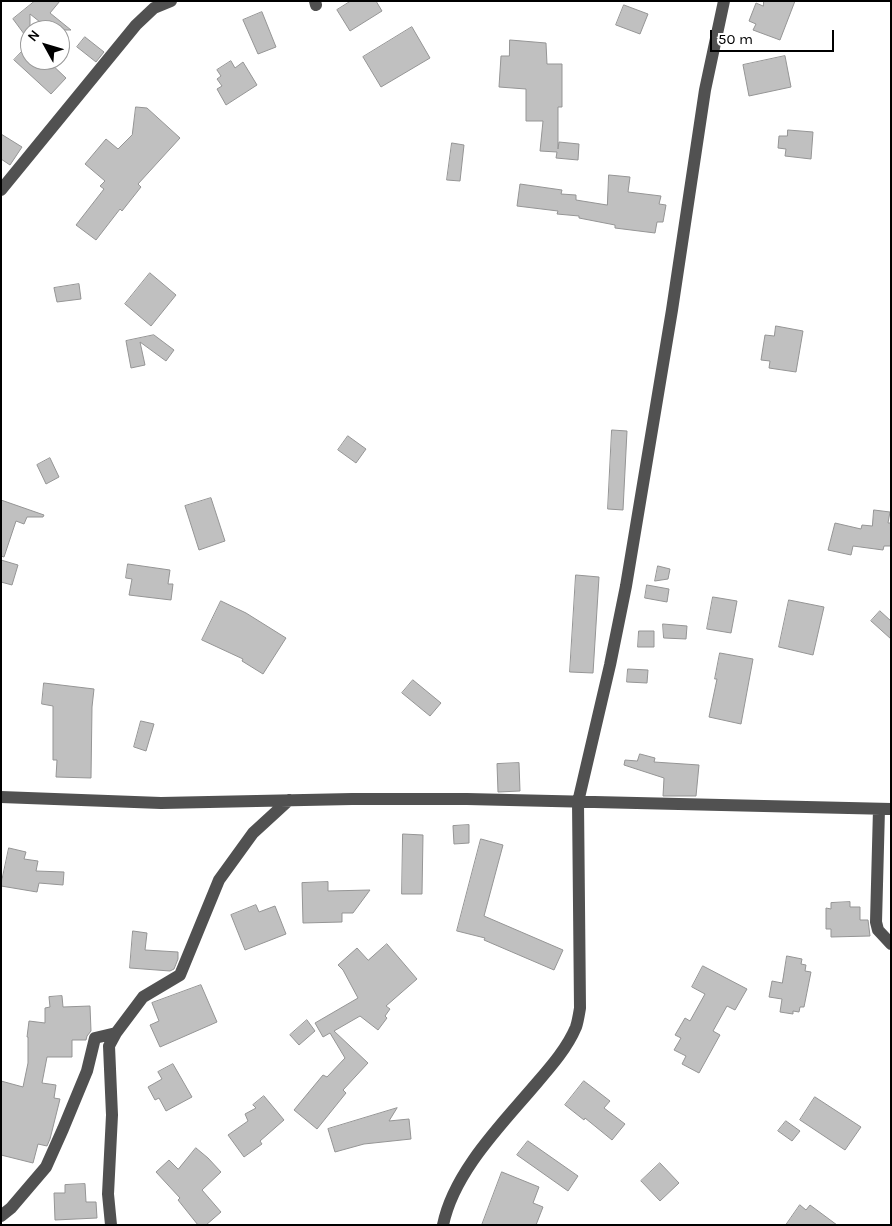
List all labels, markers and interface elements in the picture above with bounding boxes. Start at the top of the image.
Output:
north arrow [20,20,70,70]
scale bar [712,20,836,52]
text: N [24,27,43,45]
text: 50 m [718,30,753,48]

